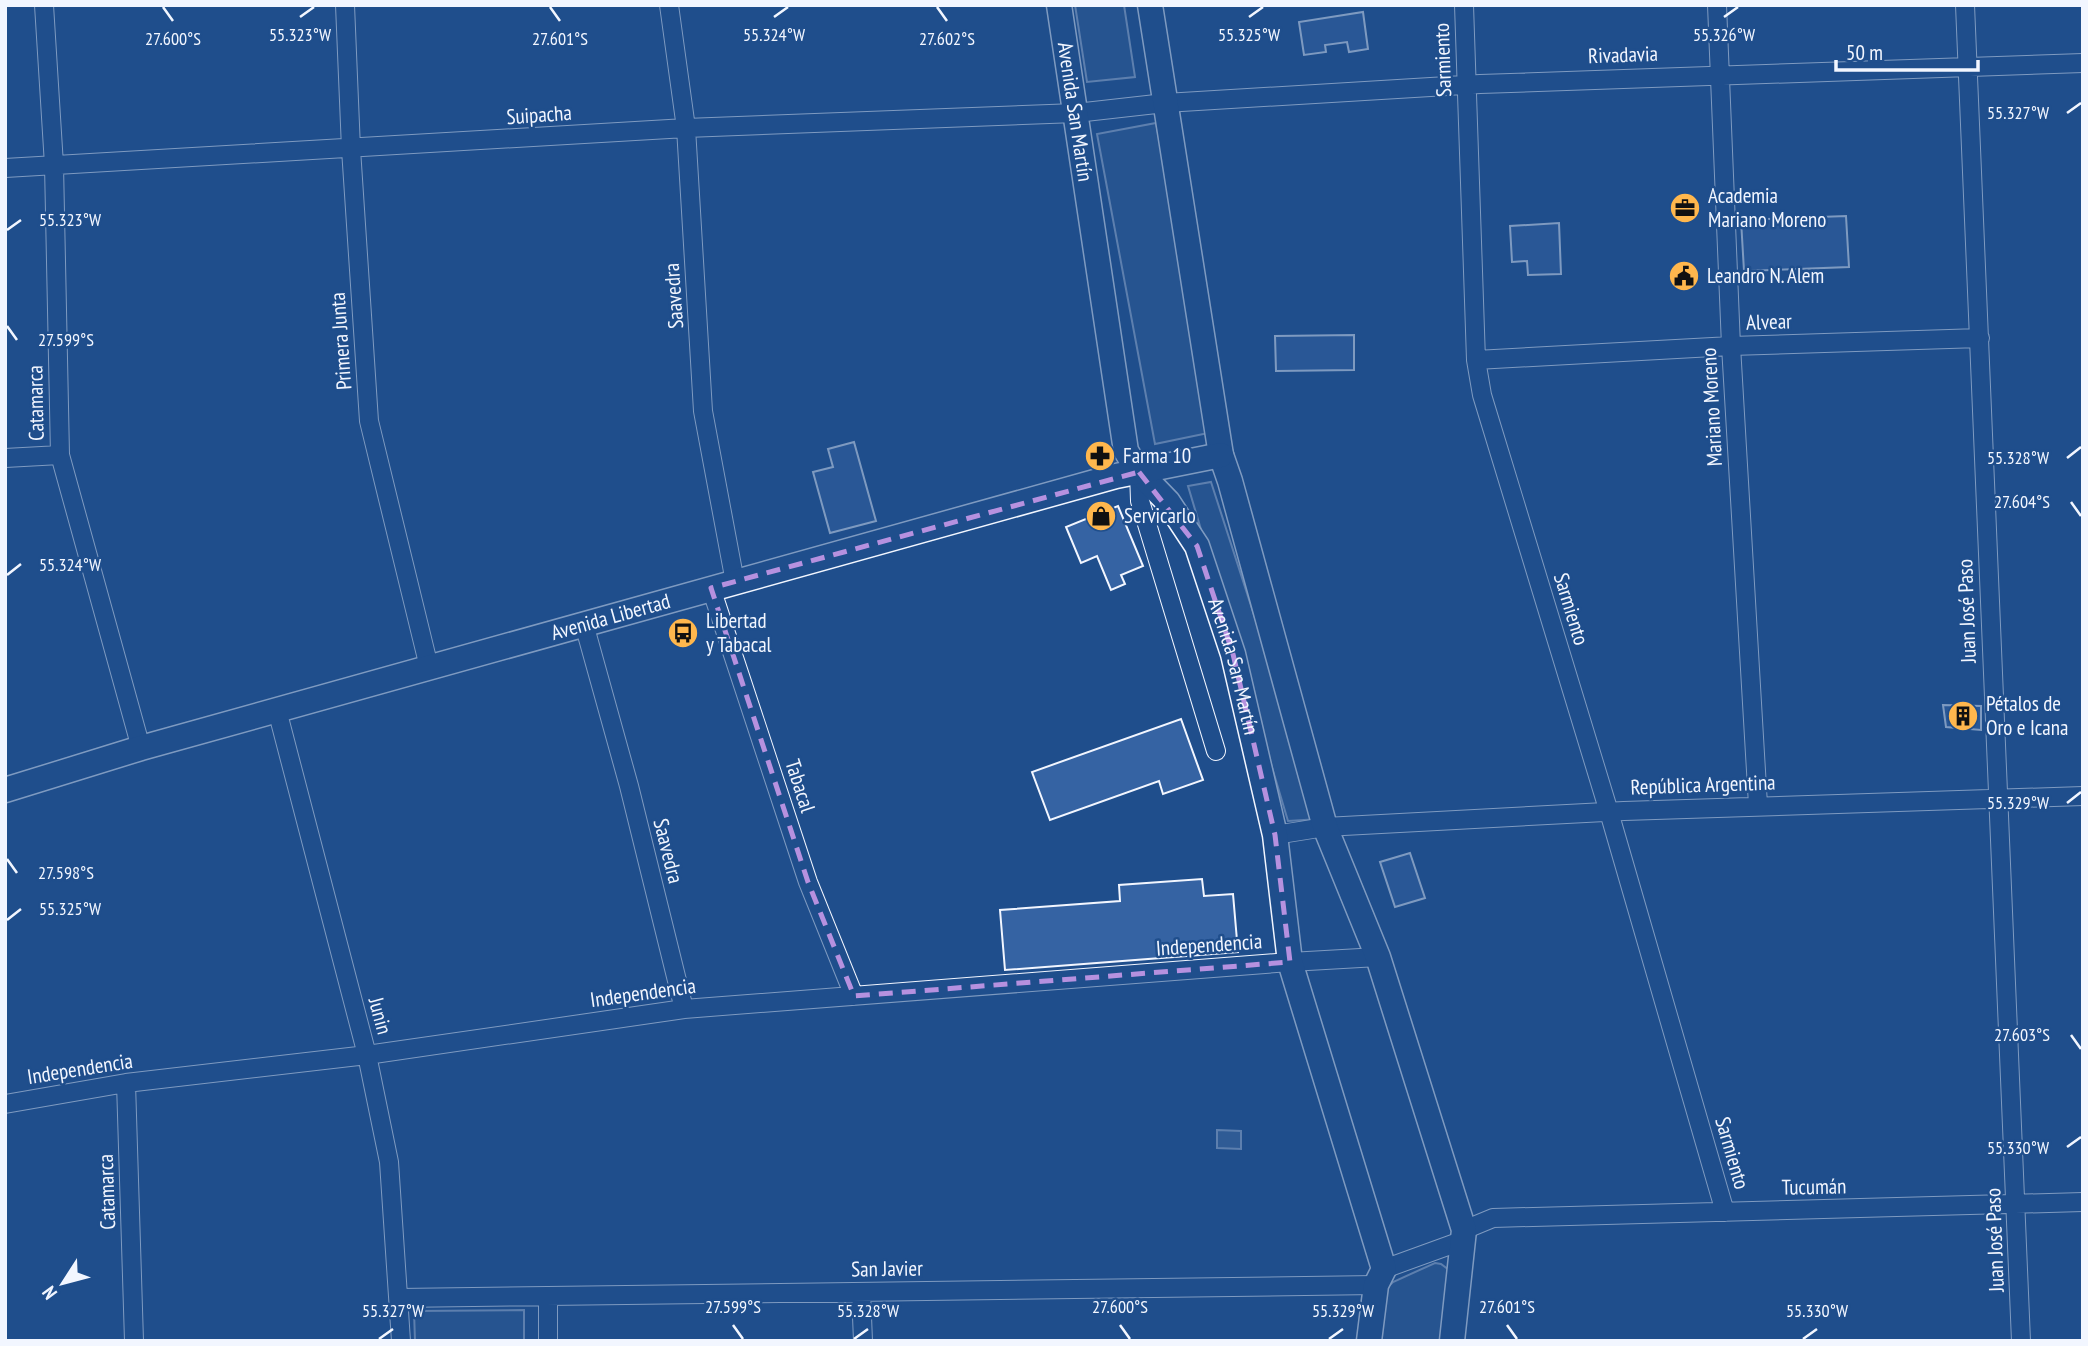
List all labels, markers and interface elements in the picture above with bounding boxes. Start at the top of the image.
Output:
text: 55.323°W [269,23,331,46]
text: 55.324°W [743,23,805,46]
text: 55.325°W [1218,23,1280,46]
street label: Sarmiento [1428,23,1457,97]
text: 55.326°W [1693,23,1755,46]
text: 27.600°S [145,27,201,50]
text: 27.601°S [532,27,588,50]
text: 27.602°S [919,27,975,50]
scale bar [1836,28,1978,72]
text: 50 m [1846,39,1883,66]
street label: Avenida San Martín [1052,40,1099,183]
street label: Rivadavia [1588,40,1658,69]
street label: Suipacha [505,99,572,130]
text: 55.327°W [1987,101,2049,124]
place label: Academia Mariano Moreno [1708,182,1826,233]
office icon: Academia Mariano Moreno [1668,191,1702,225]
text: 55.323°W [39,208,101,231]
public building icon: Leandro N. Alem [1667,259,1701,293]
street label: Saavedra [658,262,689,330]
place label: Leandro N. Alem [1707,262,1824,289]
street label: Primera Junta [324,291,357,391]
street label: Alvear [1746,307,1793,336]
text: 27.599°S [38,328,94,351]
street label: Mariano Moreno [1695,347,1728,467]
street label: Catamarca [21,365,50,441]
pharmacy icon: Farma 10 [1083,439,1117,473]
place label: Farma 10 [1123,442,1191,469]
text: 55.328°W [1987,446,2049,469]
text: 27.604°S [1994,490,2050,513]
shop icon: Servicarlo [1084,499,1118,533]
place label: Servicarlo [1124,502,1196,529]
text: 55.324°W [39,553,101,576]
street label: Juan José Paso [1951,559,1982,664]
street label: Sarmiento [1548,570,1595,648]
street label: Avenida Libertad [548,587,673,646]
street label: Avenida San Martín [1202,594,1265,737]
place label: Libertad y Tabacal [706,607,772,658]
bus stop icon: Libertad y Tabacal [666,616,700,650]
place label: Pétalos de Oro e Icana [1986,690,2068,741]
building icon: Pétalos de Oro e Icana [1946,699,1980,733]
street label: Tabacal [779,756,822,816]
street label: República Argentina [1630,768,1776,801]
text: 55.329°W [1987,791,2049,814]
street label: Saavedra [647,816,690,886]
text: 27.598°S [38,861,94,884]
text: 55.325°W [39,897,101,920]
street label: Independencia [1155,927,1263,962]
street label: Independencia [588,972,697,1013]
street label: Junin [362,993,398,1037]
text: 27.603°S [1994,1023,2050,1046]
street label: Independencia [25,1047,135,1090]
street label: Sarmiento [1709,1114,1756,1192]
text: 55.330°W [1987,1136,2049,1159]
street label: Catamarca [92,1154,121,1230]
street label: Tucumán [1781,1172,1847,1201]
street label: Juan José Paso [1979,1188,2010,1293]
north arrow [28,1248,98,1318]
street label: San Javier [851,1254,923,1283]
text: N [37,1282,62,1304]
text: 27.599°S [705,1295,761,1318]
text: 27.600°S [1092,1295,1148,1318]
text: 27.601°S [1479,1295,1535,1318]
text: 55.327°W [362,1299,424,1322]
text: 55.328°W [837,1299,899,1322]
text: 55.329°W [1312,1299,1374,1322]
text: 55.330°W [1786,1299,1848,1322]

